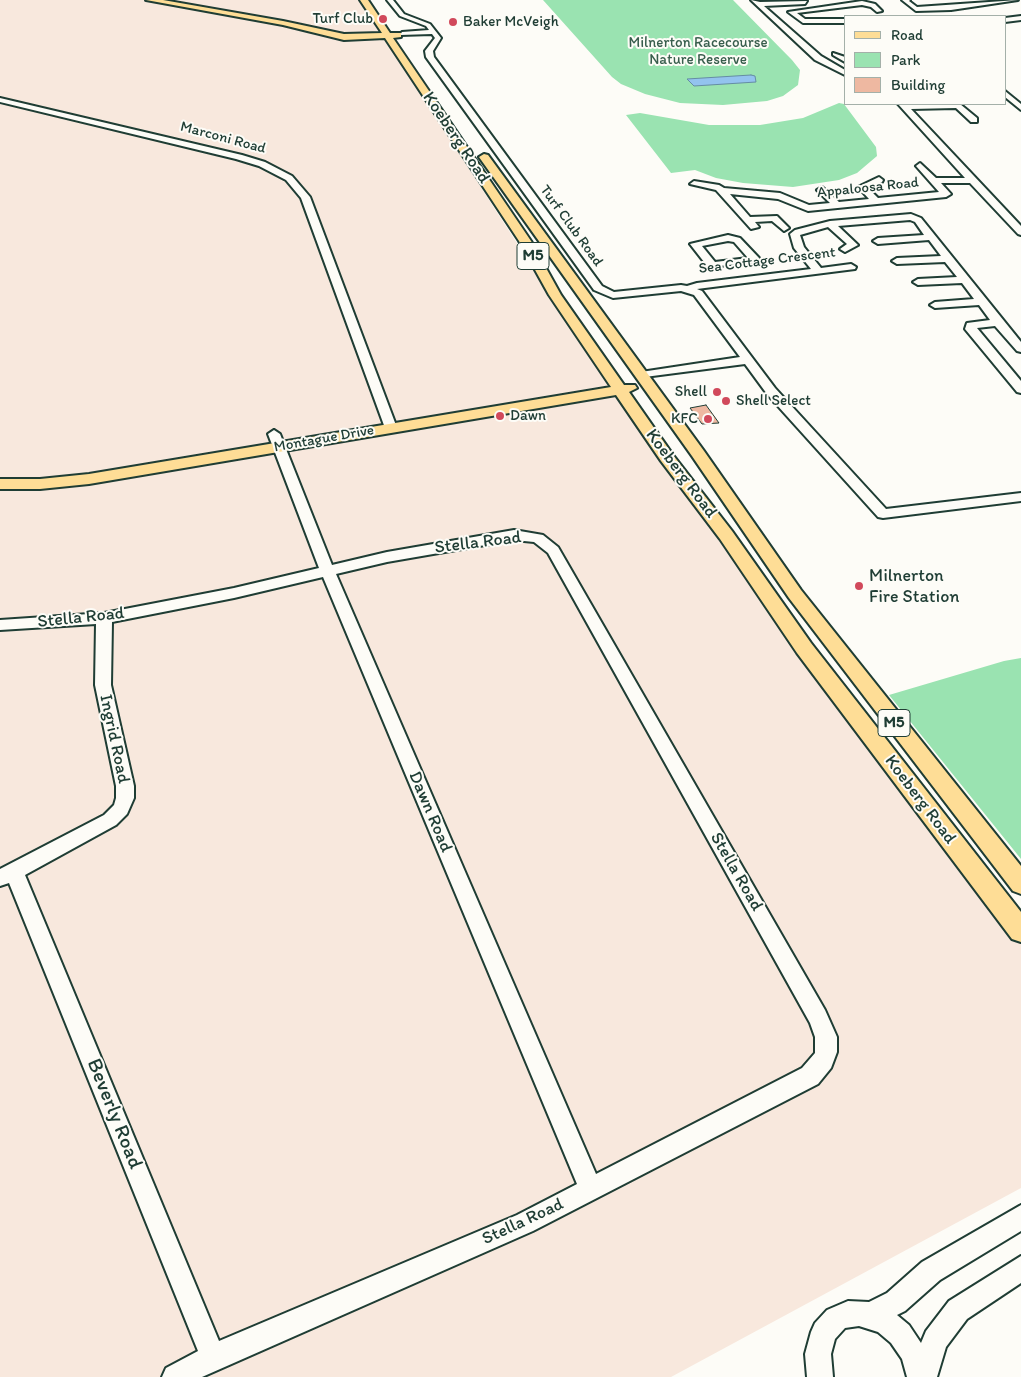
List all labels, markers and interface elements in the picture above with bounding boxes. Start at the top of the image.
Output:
place label: Turf Club [312,10,373,28]
marker: Turf Club [377,13,389,25]
place label: Baker McVeigh [463,13,559,31]
legend [844,15,1006,105]
marker: Baker McVeigh [447,16,459,28]
text: Road [891,26,923,44]
park label: Milnerton Racecourse Nature Reserve [628,34,768,69]
text: Park [891,51,921,69]
text: Building [891,76,945,94]
street label: Koeberg Road [417,88,495,188]
street label: Marconi Road [178,118,268,158]
street label: Appaloosa Road [816,174,920,202]
street label: Turf Club Road [535,182,607,270]
road number: M5 [517,242,549,270]
street label: Sea Cottage Crescent [698,244,836,278]
place label: Shell [675,383,707,401]
marker: Shell [711,386,723,398]
place label: Shell Select [736,392,811,410]
marker: Shell Select [720,395,732,407]
place label: Dawn [510,407,546,425]
marker: Dawn [494,410,506,422]
place label: KFC [671,410,698,428]
marker: KFC [702,413,714,425]
street label: Montague Drive [273,421,375,457]
street label: Koeberg Road [640,425,722,523]
street label: Stella Road [433,527,523,559]
place label: Milnerton Fire Station [869,565,960,608]
marker: Milnerton Fire Station [853,580,865,592]
street label: Stella Road [36,603,126,633]
street label: Ingrid Road [94,692,134,786]
road number: M5 [878,710,910,736]
street label: Koeberg Road [879,751,961,849]
street label: Dawn Road [403,768,457,856]
street label: Stella Road [705,829,767,915]
street label: Beverly Road [80,1055,148,1173]
street label: Stella Road [479,1194,567,1250]

